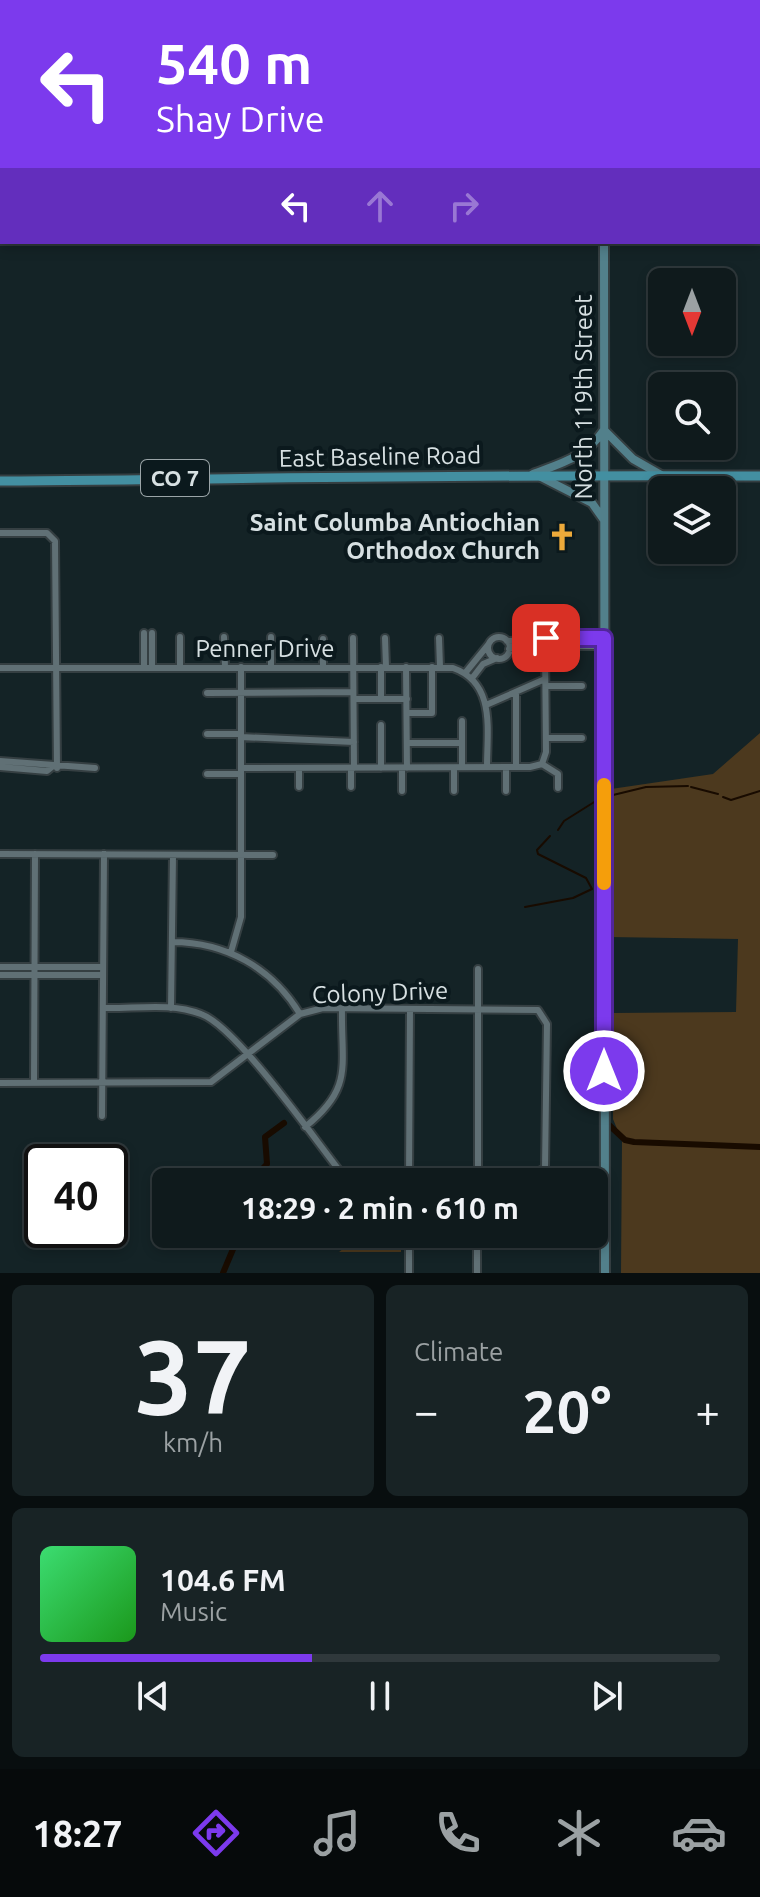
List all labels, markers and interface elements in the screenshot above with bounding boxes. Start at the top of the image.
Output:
icon: left [24,32,128,136]
text: 540 m [156,32,312,95]
text: Shay Drive [156,98,325,139]
icon: left [274,184,318,228]
icon: ahead [358,184,402,228]
icon: right [442,184,486,228]
north arrow [648,268,736,356]
map controls [648,268,736,564]
street label: North 119th Street [570,294,597,500]
button: search [648,372,736,460]
street label: East Baseline Road [279,441,481,472]
road number: CO 7 [141,460,209,496]
button: layers [648,476,736,564]
place label: Saint Columba Antiochian Orthodox Church [250,509,540,564]
church icon: Saint Columba Antiochian Orthodox Church [547,522,577,552]
pin [512,604,580,672]
icon: arrive [524,616,568,660]
street label: Penner Drive [195,635,335,662]
street label: Colony Drive [311,977,449,1008]
position arrow [562,1029,646,1113]
speed limit sign: 40 [24,1144,128,1248]
text: 18:29 · 2 min · 610 m [241,1191,519,1225]
text: 37 [134,1317,252,1434]
text: Climate [414,1337,503,1366]
text: 20° [523,1377,611,1444]
text: − [414,1386,439,1435]
text: + [695,1386,720,1435]
text: km/h [163,1428,223,1457]
text: 104.6 FM [160,1563,286,1597]
text: Music [160,1597,227,1626]
icon: previous [131,1674,175,1718]
icon: pause [358,1674,402,1718]
icon: next [585,1674,629,1718]
icon: directions [188,1805,244,1861]
icon: music [309,1805,365,1861]
icon: phone [430,1805,486,1861]
icon: climate [551,1805,607,1861]
icon: car [671,1805,727,1861]
text: 18:27 [32,1813,123,1854]

